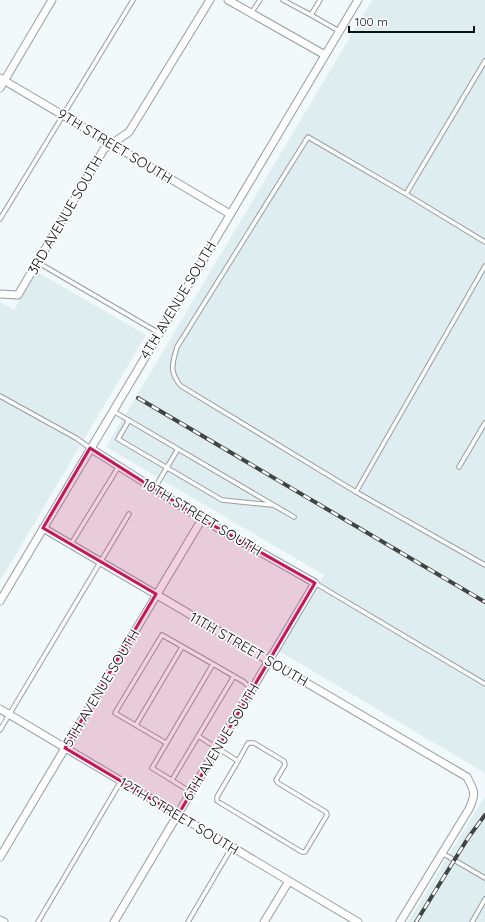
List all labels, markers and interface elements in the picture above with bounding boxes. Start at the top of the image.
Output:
scale bar [349,8,474,34]
text: 100 m [355,14,388,29]
street label: 9TH STREET SOUTH [54,105,176,187]
street label: 3RD AVENUE SOUTH [24,152,106,278]
street label: 4TH AVENUE SOUTH [136,238,220,362]
street label: 10TH STREET SOUTH [139,474,265,560]
street label: 11TH STREET SOUTH [187,608,311,690]
street label: 5TH AVENUE SOUTH [59,626,143,750]
street label: 6TH AVENUE SOUTH [179,680,263,804]
street label: 12TH STREET SOUTH [116,773,242,859]

